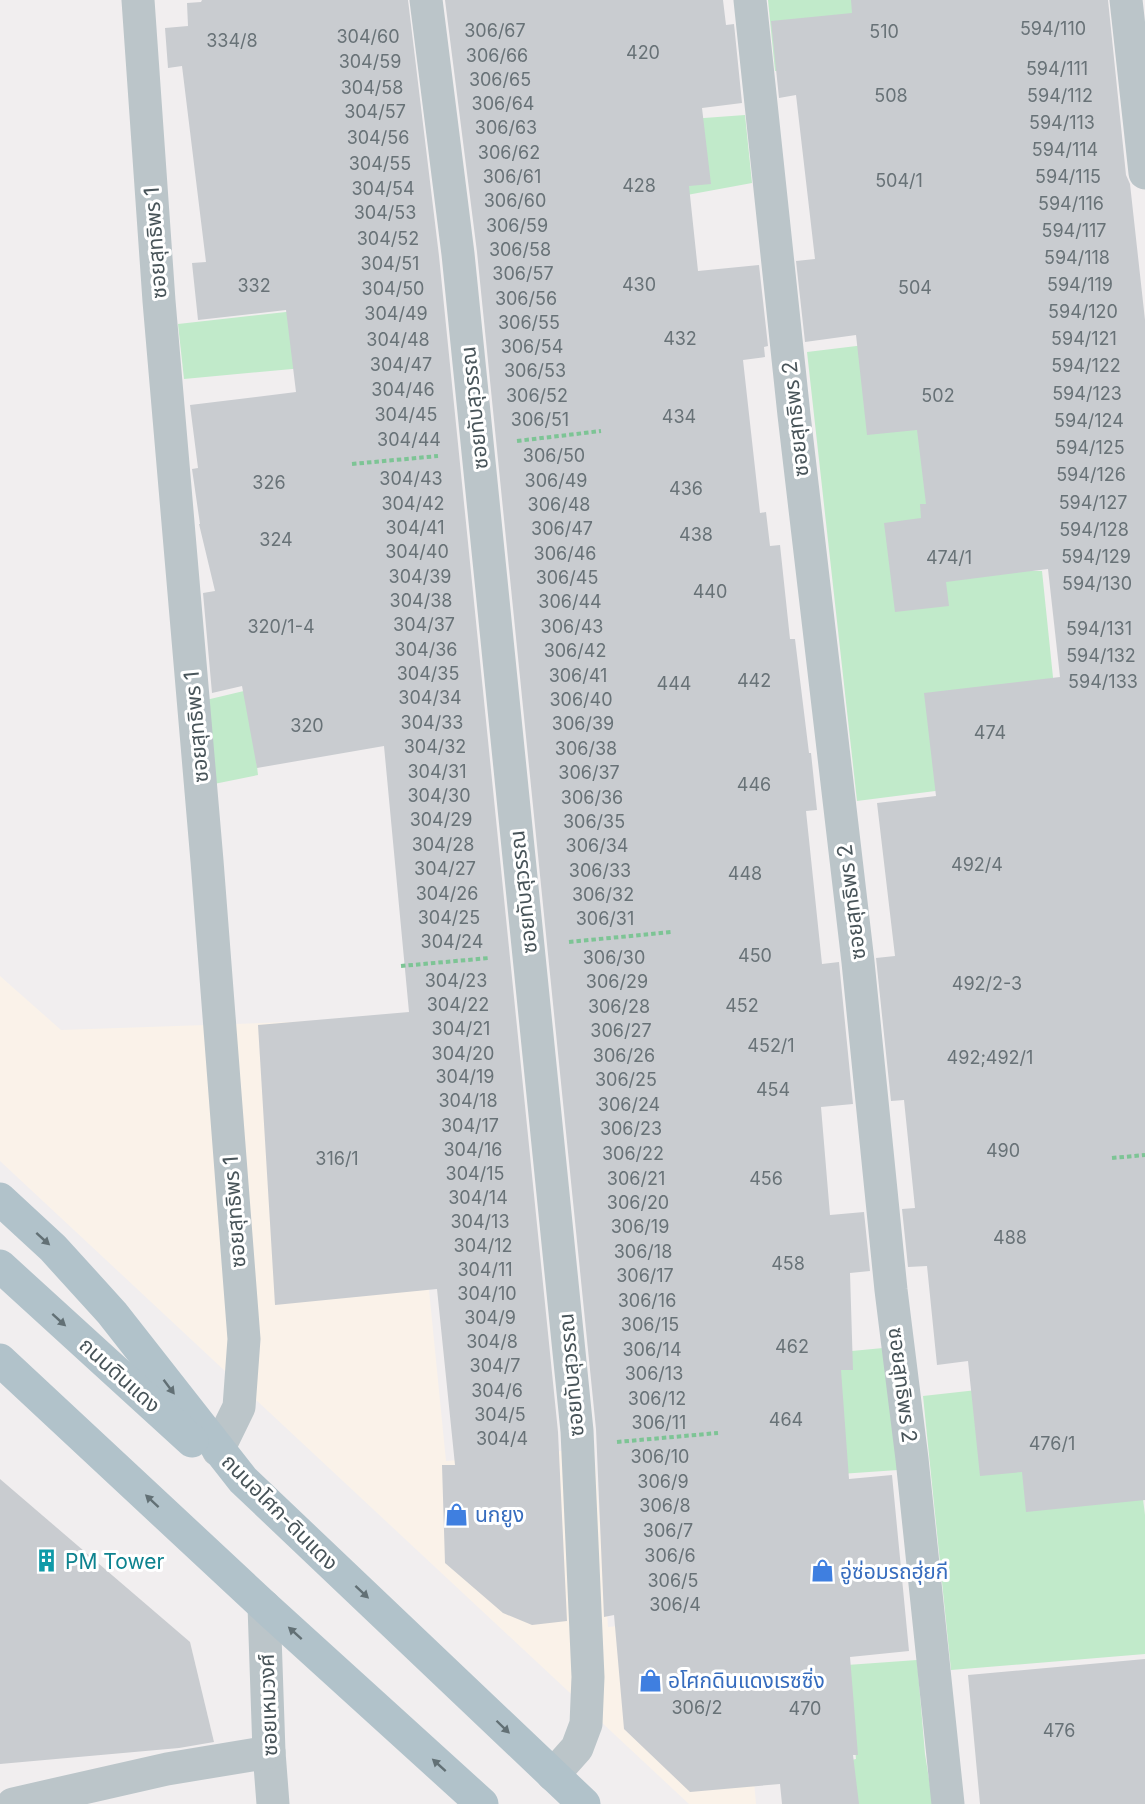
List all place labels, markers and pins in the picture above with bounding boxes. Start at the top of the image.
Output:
shop icon: นกยูง [444,1501,470,1527]
place label: นกยูง [475,1502,524,1528]
building icon: PM Tower [34,1548,60,1574]
place label: PM Tower [65,1549,164,1574]
shop icon: อู่ซ่อมรถฮุ่ยกี [809,1558,835,1584]
place label: อู่ซ่อมรถฮุ่ยกี [840,1559,948,1585]
shop icon: อโศกดินแดงเรซซิ่ง [637,1667,663,1693]
place label: อโศกดินแดงเรซซิ่ง [668,1667,825,1693]

